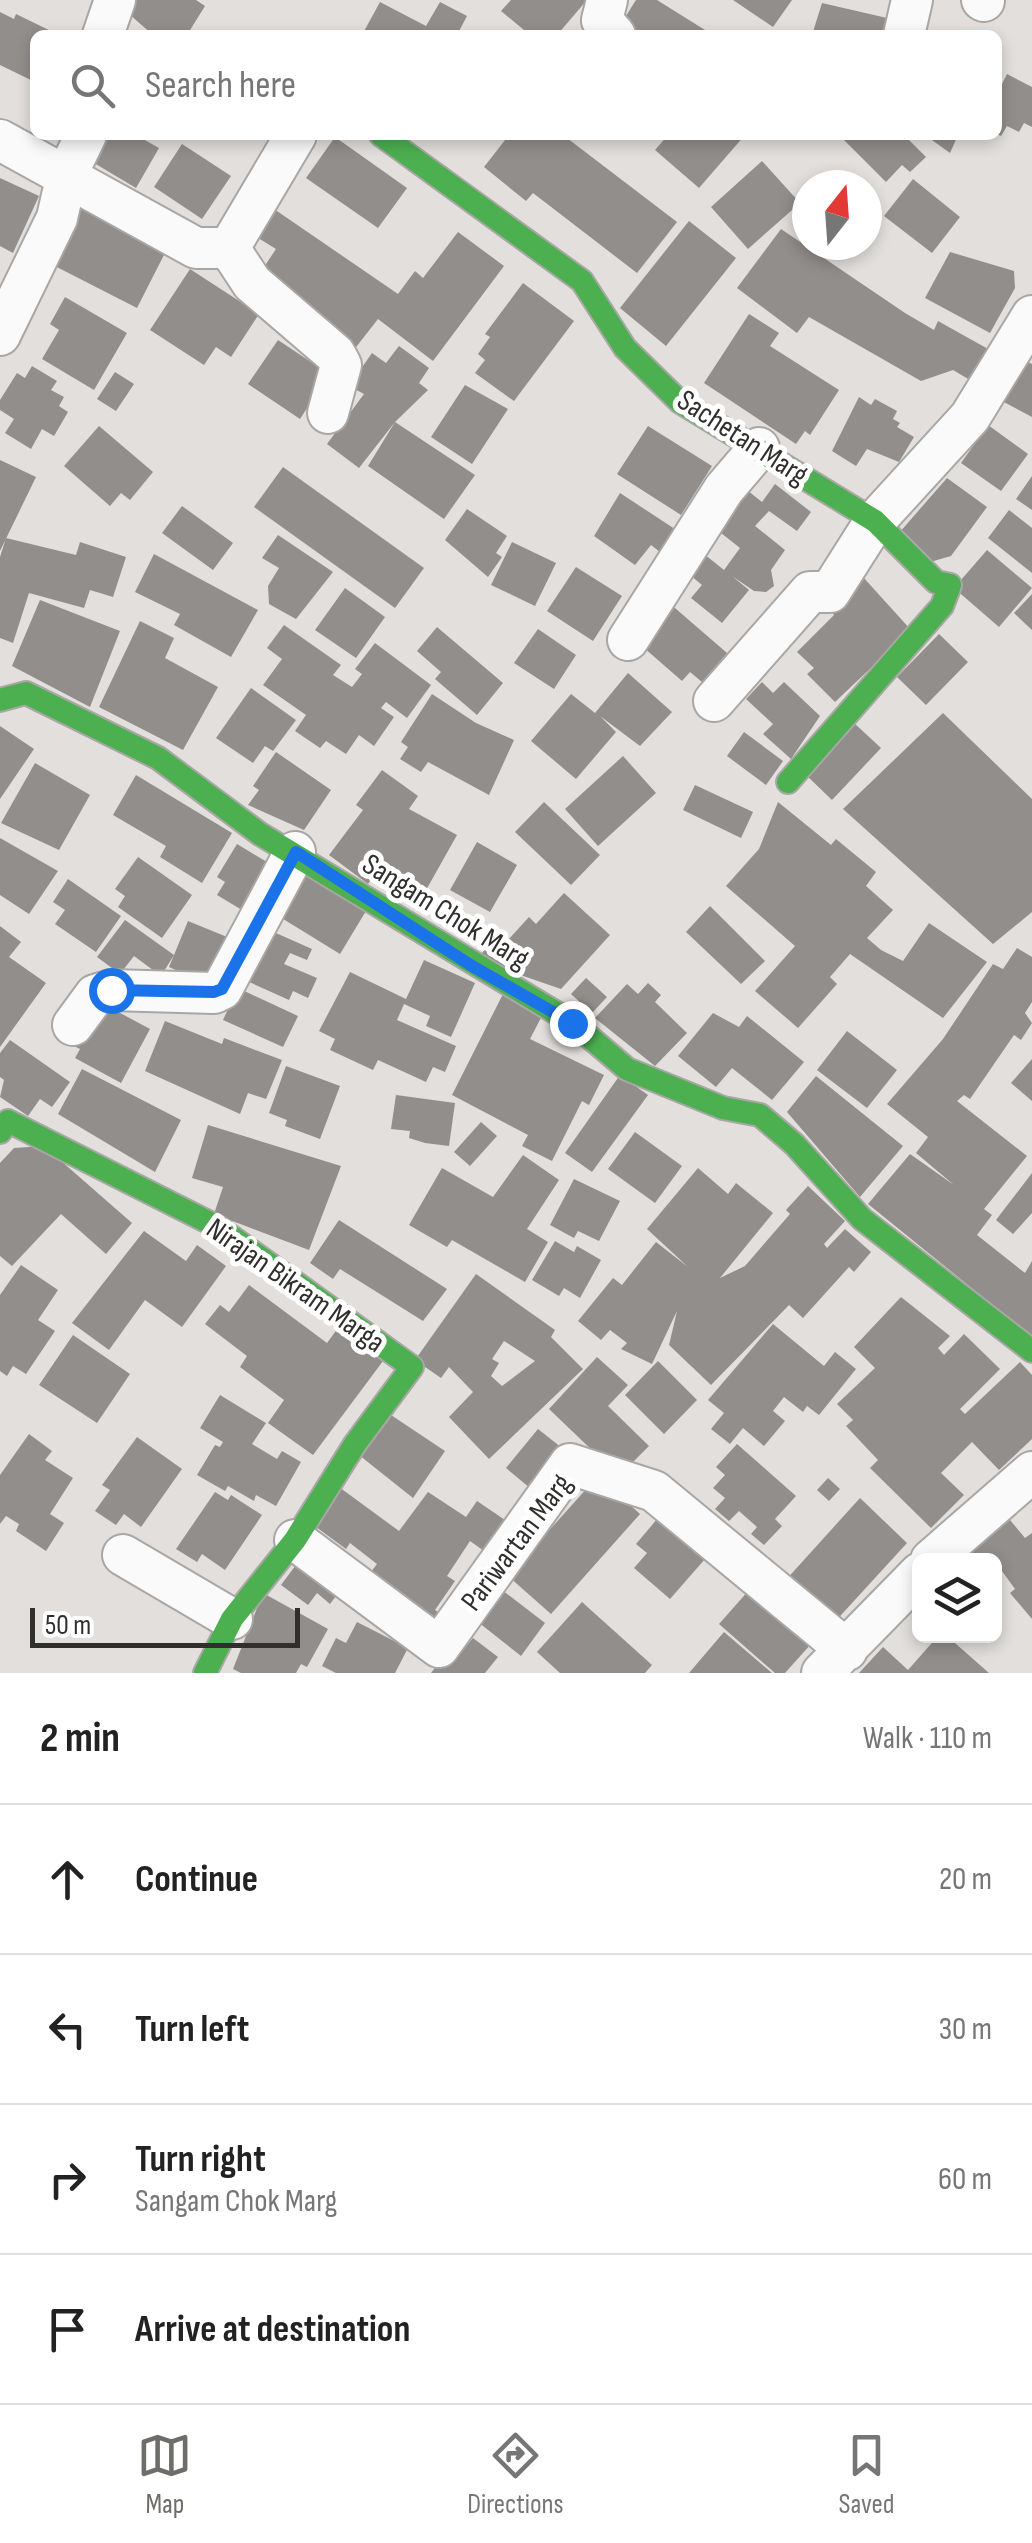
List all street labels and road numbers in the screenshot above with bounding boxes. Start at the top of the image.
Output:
street label: Sachetan Marg [670,382,815,493]
street label: Sangam Chok Marg [356,846,535,977]
street label: Nirajan Bikram Marga [199,1211,392,1361]
street label: Pariwartan Marg [454,1467,580,1618]

